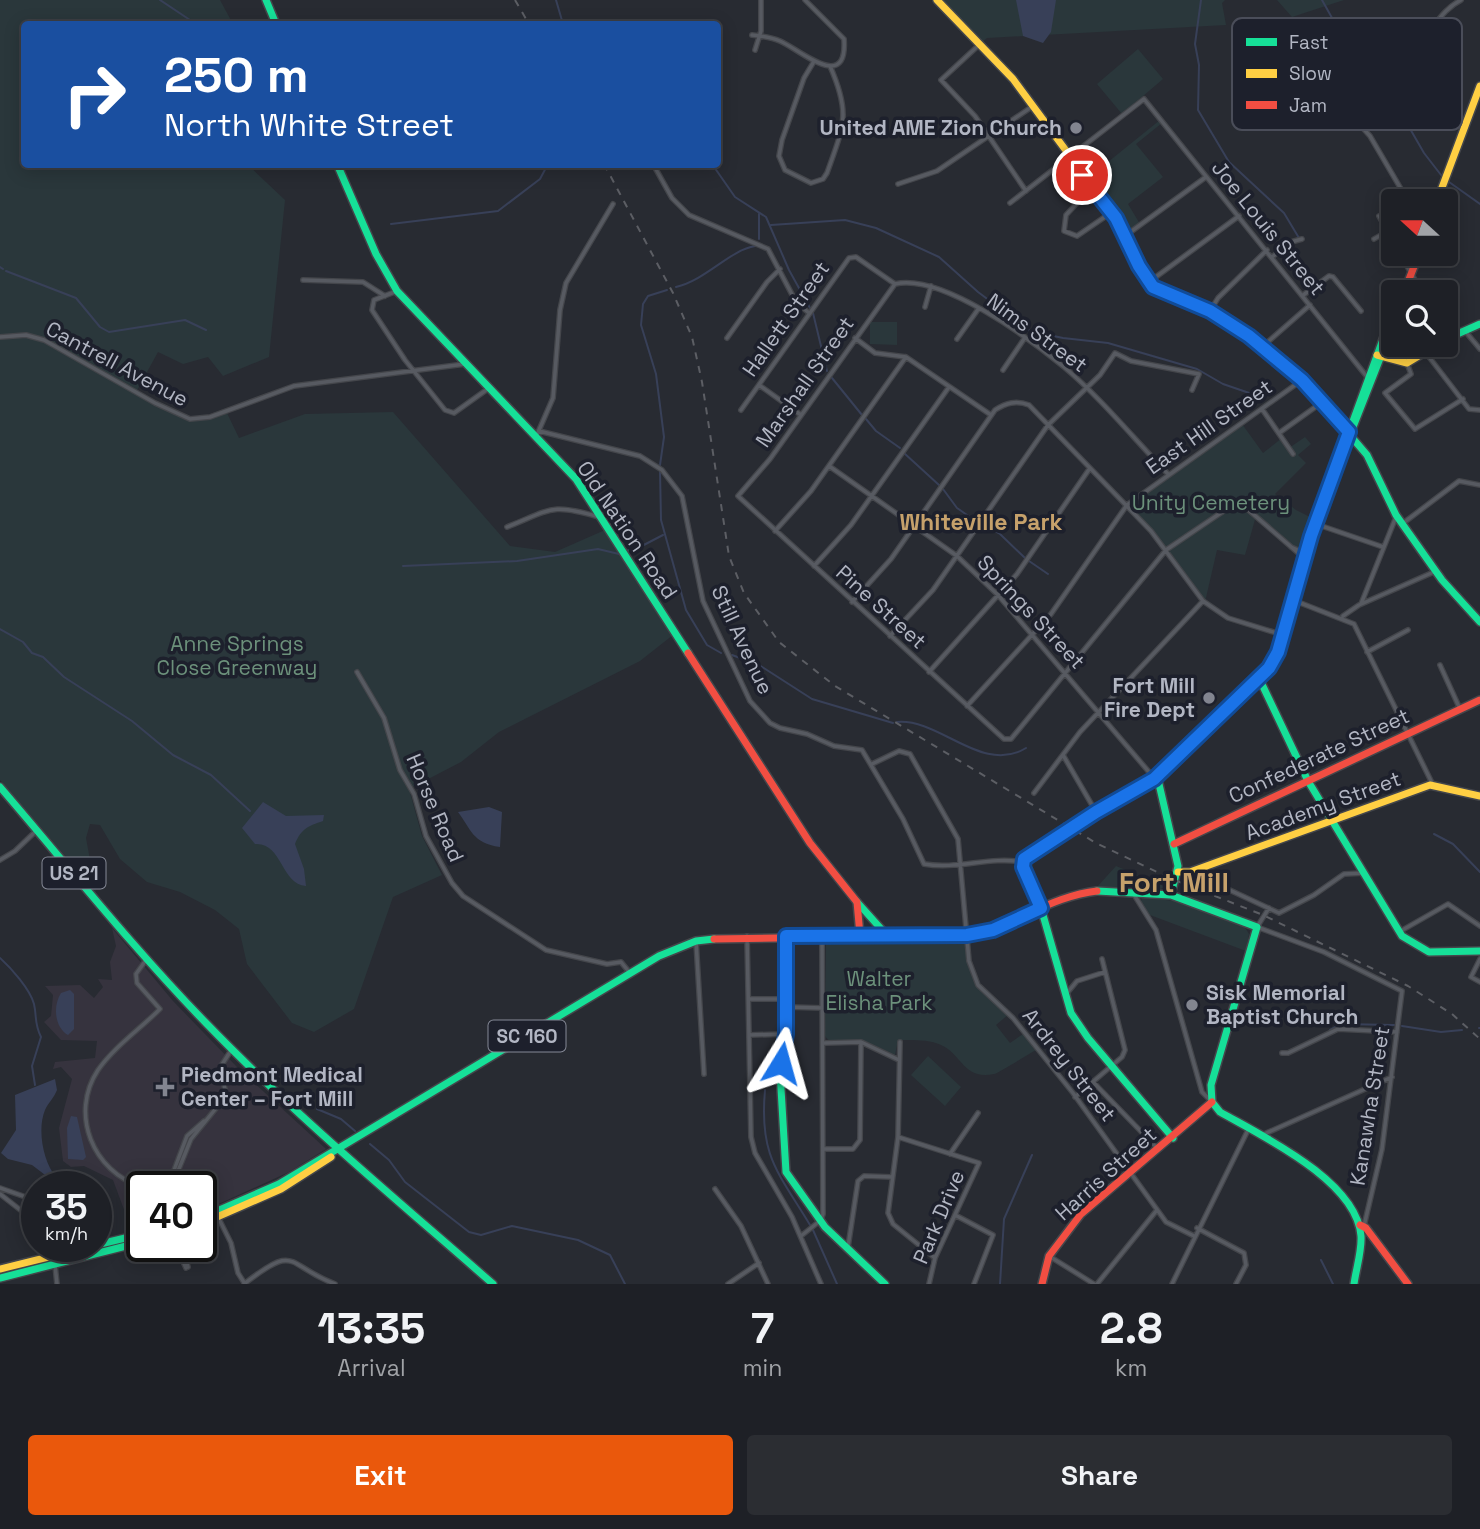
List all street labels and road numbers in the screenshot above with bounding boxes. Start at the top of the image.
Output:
street label: Joe Louis Street [1206,155,1331,301]
street label: Hallett Street [736,256,835,382]
street label: Nims Street [982,287,1093,378]
street label: Marshall Street [749,311,860,452]
street label: Cantrell Avenue [41,315,193,412]
street label: East Hill Street [1140,373,1277,480]
street label: Old Nation Road [571,455,684,604]
street label: Springs Street [972,549,1091,674]
street label: Pine Street [830,559,932,654]
street label: Still Avenue [705,581,779,699]
street label: Confederate Street [1224,702,1414,809]
street label: Horse Road [401,750,470,866]
street label: Academy Street [1241,765,1404,846]
road number: US 21 [42,858,106,888]
street label: Ardrey Street [1017,1003,1122,1127]
road number: SC 160 [489,1020,566,1052]
street label: Kanawha Street [1344,1024,1395,1188]
street label: Harris Street [1049,1121,1162,1226]
street label: Park Drive [907,1166,970,1268]

